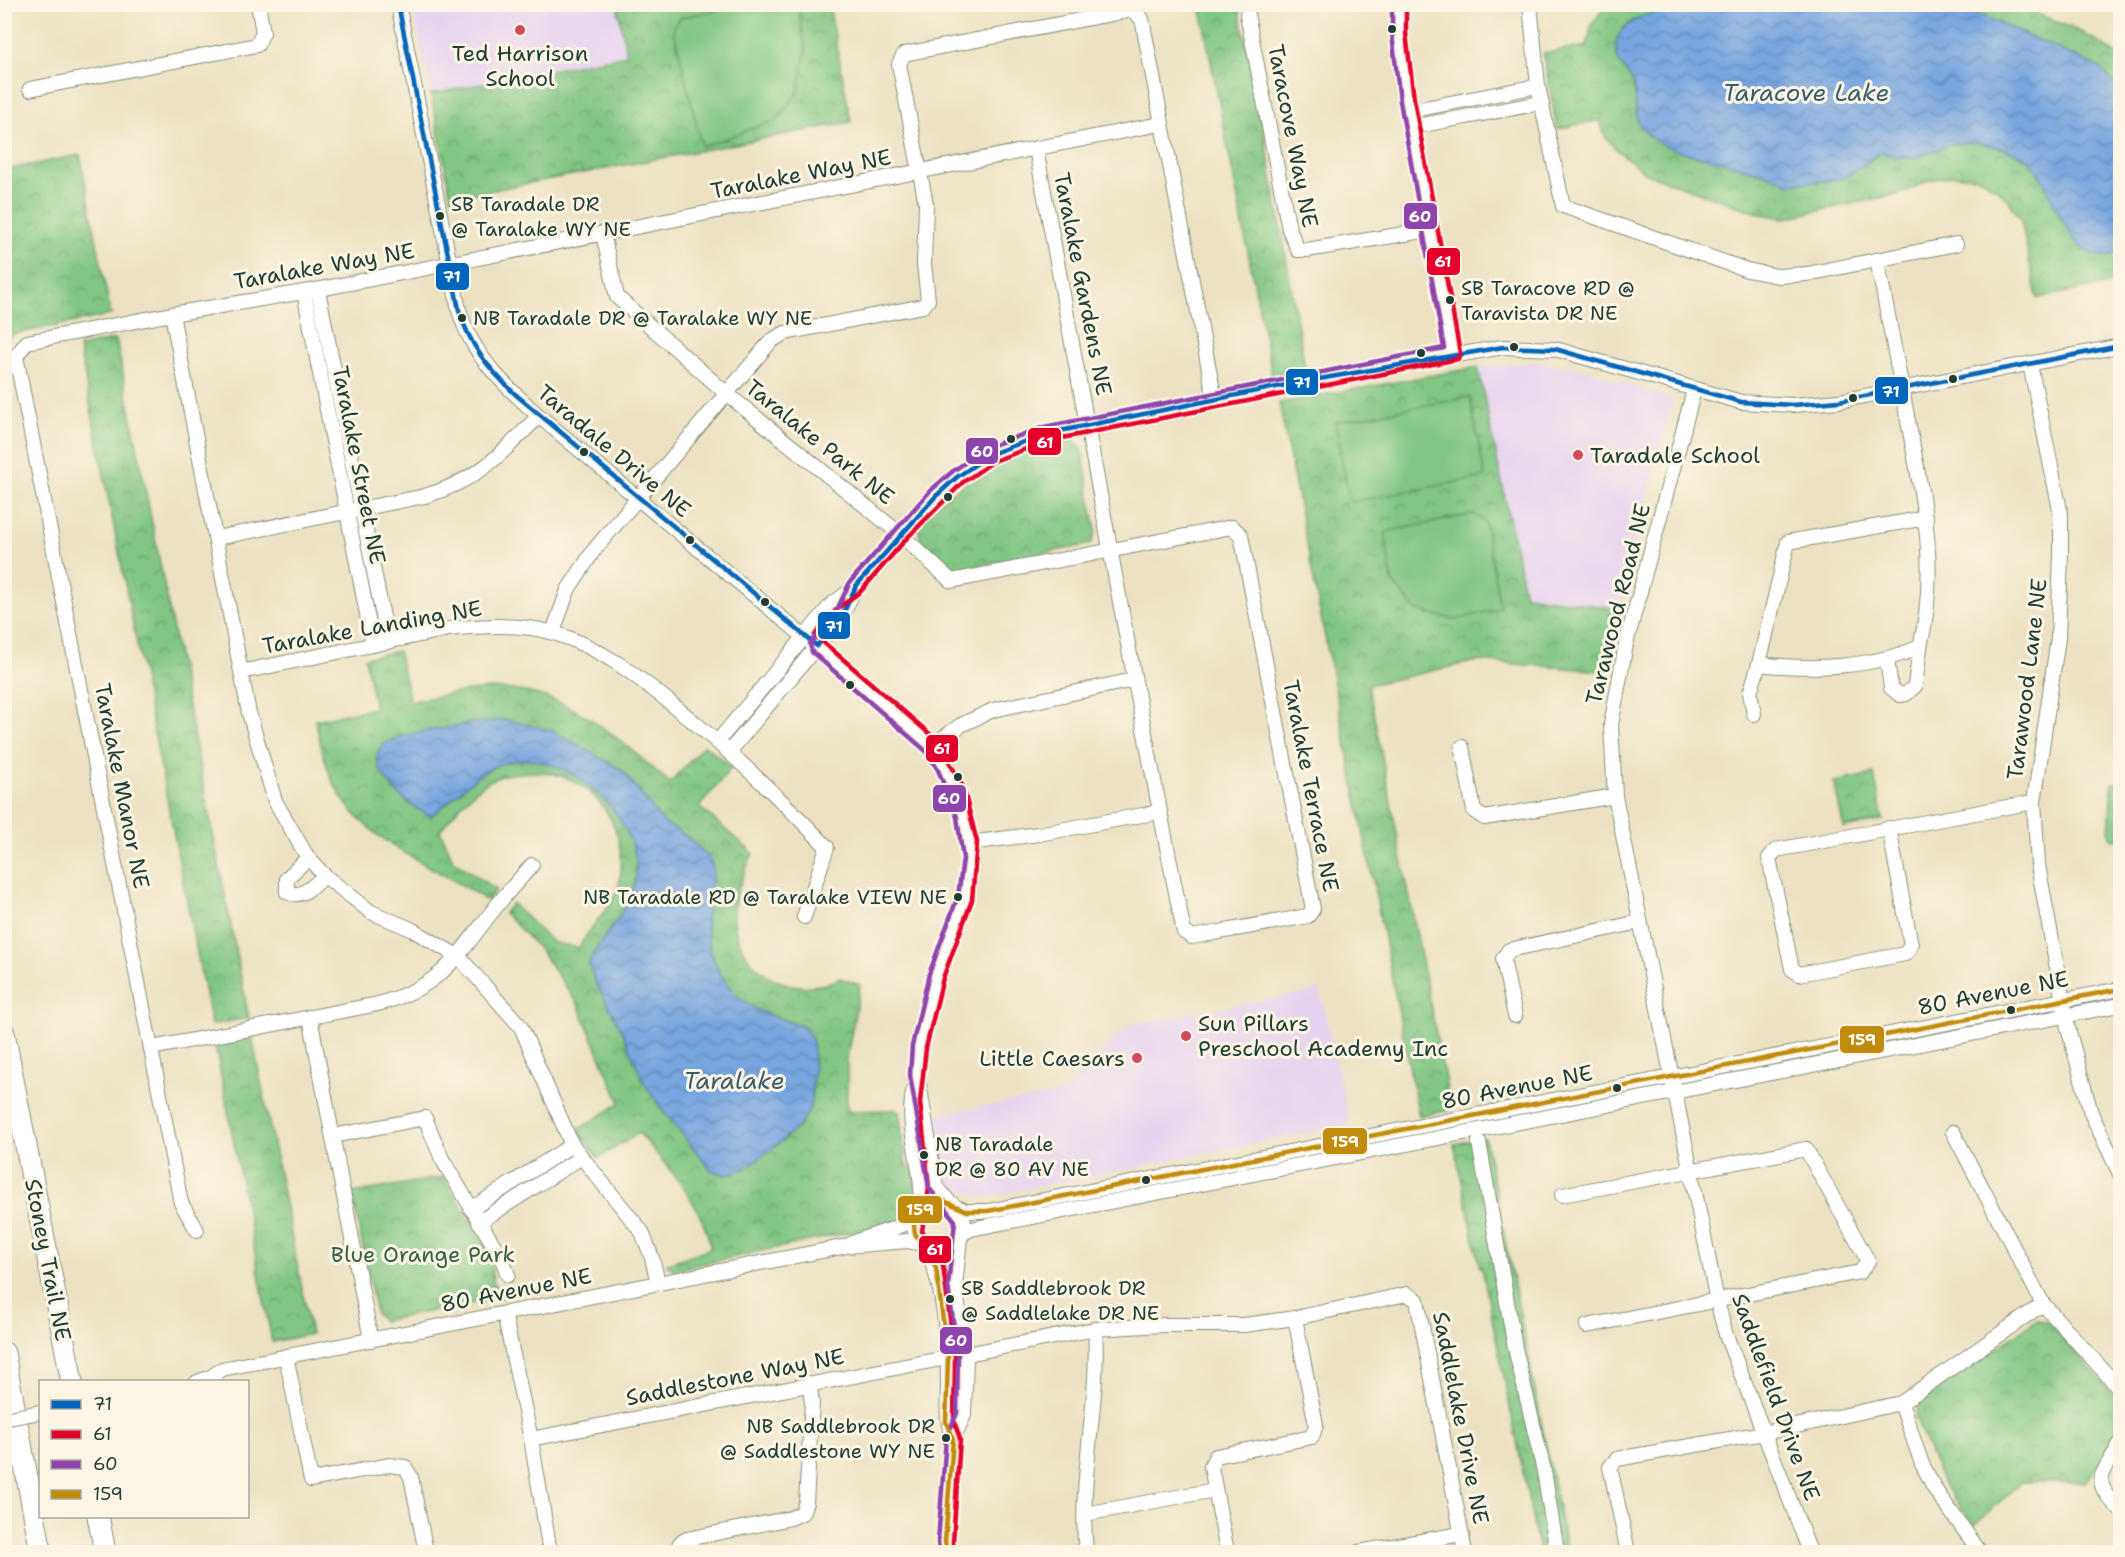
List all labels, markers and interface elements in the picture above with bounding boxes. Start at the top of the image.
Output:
marker: Ted Harrison School [513,23,527,37]
unlabelled marker [1386,23,1398,35]
place label: Ted Harrison School [452,39,588,93]
street label: Taracove Way NE [1261,42,1325,230]
water label: Taracove Lake [1723,77,1889,109]
street label: Taralake Way NE [708,142,894,206]
street label: Taralake Gardens NE [1047,170,1119,398]
place label: SB Taradale DR @ Taralake WY NE [451,191,631,242]
line badge: 60 [1403,202,1438,230]
text: 60 [1409,206,1431,227]
marker: SB Taradale DR @ Taralake WY NE [434,210,446,222]
street label: Taralake Way NE [231,236,417,296]
line badge: 61 [1426,247,1461,276]
text: 61 [1434,251,1452,272]
line badge: 71 [435,262,470,291]
text: 71 [443,266,461,287]
place label: SB Taracove RD @ Taravista DR NE [1461,275,1635,326]
marker: SB Taracove RD @ Taravista DR NE [1444,294,1456,306]
place label: NB Taradale DR @ Taralake WY NE [473,305,812,331]
marker: NB Taradale DR @ Taralake WY NE [456,312,468,324]
unlabelled marker [1508,341,1520,353]
unlabelled marker [1415,347,1427,359]
street label: Taralake Street NE [326,363,392,567]
line badge: 71 [1285,368,1319,396]
text: 71 [1293,372,1311,393]
street label: Taralake Park NE [739,373,901,511]
unlabelled marker [1947,373,1959,385]
line badge: 71 [1874,376,1909,405]
street label: Taradale Drive NE [531,378,697,524]
text: 71 [1882,381,1900,402]
unlabelled marker [1847,392,1859,404]
line badge: 61 [1027,427,1062,456]
text: 61 [1036,432,1054,453]
unlabelled marker [1005,433,1017,445]
line badge: 60 [965,437,999,465]
text: 60 [971,441,993,462]
place label: Taradale School [1590,441,1760,470]
unlabelled marker [578,446,590,458]
marker: Taradale School [1571,448,1585,462]
unlabelled marker [942,491,954,503]
street label: Tarawood Road NE [1579,500,1657,708]
unlabelled marker [684,534,696,546]
street label: Tarawood Lane NE [2000,577,2054,781]
street label: Taralake Landing NE [260,593,484,661]
unlabelled marker [759,596,771,608]
line badge: 71 [817,611,851,640]
text: 71 [825,616,843,637]
street label: Taralake Terrace NE [1276,678,1346,894]
unlabelled marker [844,679,856,691]
street label: Taralake Manor NE [88,681,156,891]
line badge: 61 [925,734,959,763]
text: 61 [933,738,951,759]
unlabelled marker [952,771,964,783]
line badge: 60 [932,784,967,813]
text: 60 [938,788,960,809]
place label: NB Taradale RD @ Taralake VIEW NE [583,884,947,910]
marker: NB Taradale RD @ Taralake VIEW NE [952,891,964,903]
street label: 80 Avenue NE [1915,964,2071,1022]
unlabelled marker [2005,1004,2017,1016]
place label: Sun Pillars Preschool Academy Inc [1198,1009,1448,1063]
line badge: 159 [1839,1025,1885,1054]
marker: Sun Pillars Preschool Academy Inc [1179,1029,1193,1043]
text: 159 [1848,1029,1876,1050]
place label: Little Caesars [979,1044,1125,1073]
marker: Little Caesars [1130,1051,1144,1065]
street label: 80 Avenue NE [1439,1058,1595,1116]
water label: Taralake [684,1065,784,1097]
unlabelled marker [1611,1082,1623,1094]
line badge: 159 [1322,1127,1368,1155]
place label: NB Taradale DR @ 80 AV NE [935,1131,1089,1182]
text: 159 [1331,1131,1359,1152]
marker: NB Taradale DR @ 80 AV NE [918,1149,930,1161]
unlabelled marker [1140,1174,1152,1186]
street label: Stoney Trail NE [18,1176,78,1344]
line badge: 159 [897,1195,943,1224]
text: 159 [906,1199,934,1220]
line badge: 61 [918,1235,952,1264]
text: 61 [926,1239,944,1260]
park label: Blue Orange Park [331,1240,515,1269]
street label: 80 Avenue NE [438,1261,594,1319]
place label: SB Saddlebrook DR @ Saddlelake DR NE [961,1275,1159,1326]
street label: Saddlefield Drive NE [1725,1290,1827,1504]
marker: SB Saddlebrook DR @ Saddlelake DR NE [944,1293,956,1305]
street label: Saddlelake Drive NE [1426,1309,1496,1527]
line badge: 60 [939,1326,973,1355]
text: 60 [945,1330,967,1351]
street label: Saddlestone Way NE [623,1342,847,1412]
legend [39,1380,249,1518]
text: 71 [93,1392,112,1416]
place label: NB Saddlebrook DR @ Saddlestone WY NE [720,1413,935,1464]
text: 61 [93,1422,112,1446]
marker: NB Saddlebrook DR @ Saddlestone WY NE [940,1432,952,1444]
text: 60 [93,1452,118,1476]
text: 159 [93,1482,123,1506]

